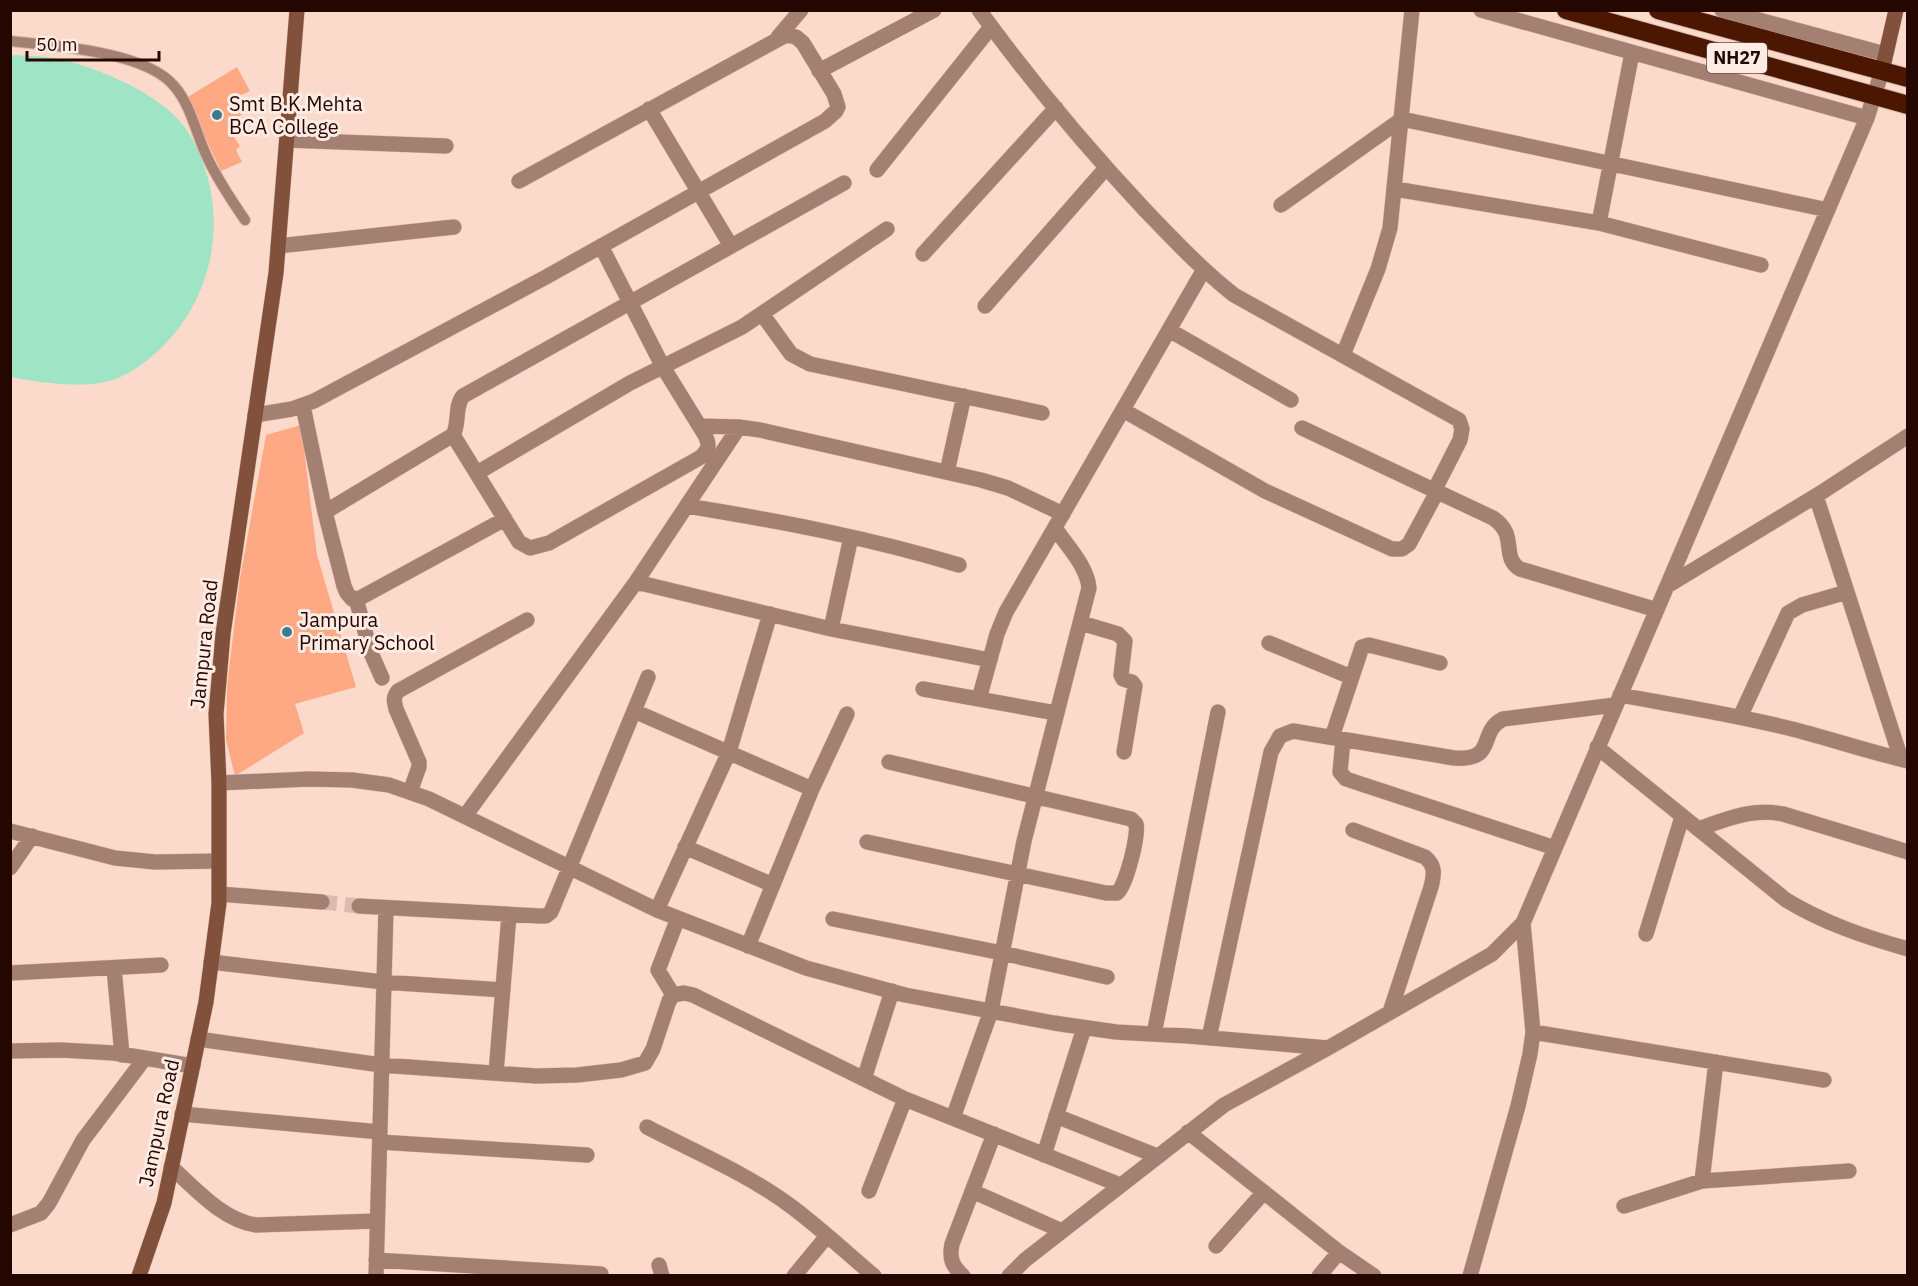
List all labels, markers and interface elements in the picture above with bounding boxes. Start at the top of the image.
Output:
scale bar [27,24,159,62]
text: 50 m [36,33,78,56]
road number: NH27 [1707,43,1767,73]
place label: Smt B.K.Mehta BCA College [229,90,363,140]
marker: Smt B.K.Mehta BCA College [210,108,224,122]
street label: Jampura Road [183,578,224,710]
place label: Jampura Primary School [299,606,435,656]
marker: Jampura Primary School [280,625,294,639]
street label: Jampura Road [132,1057,185,1189]

